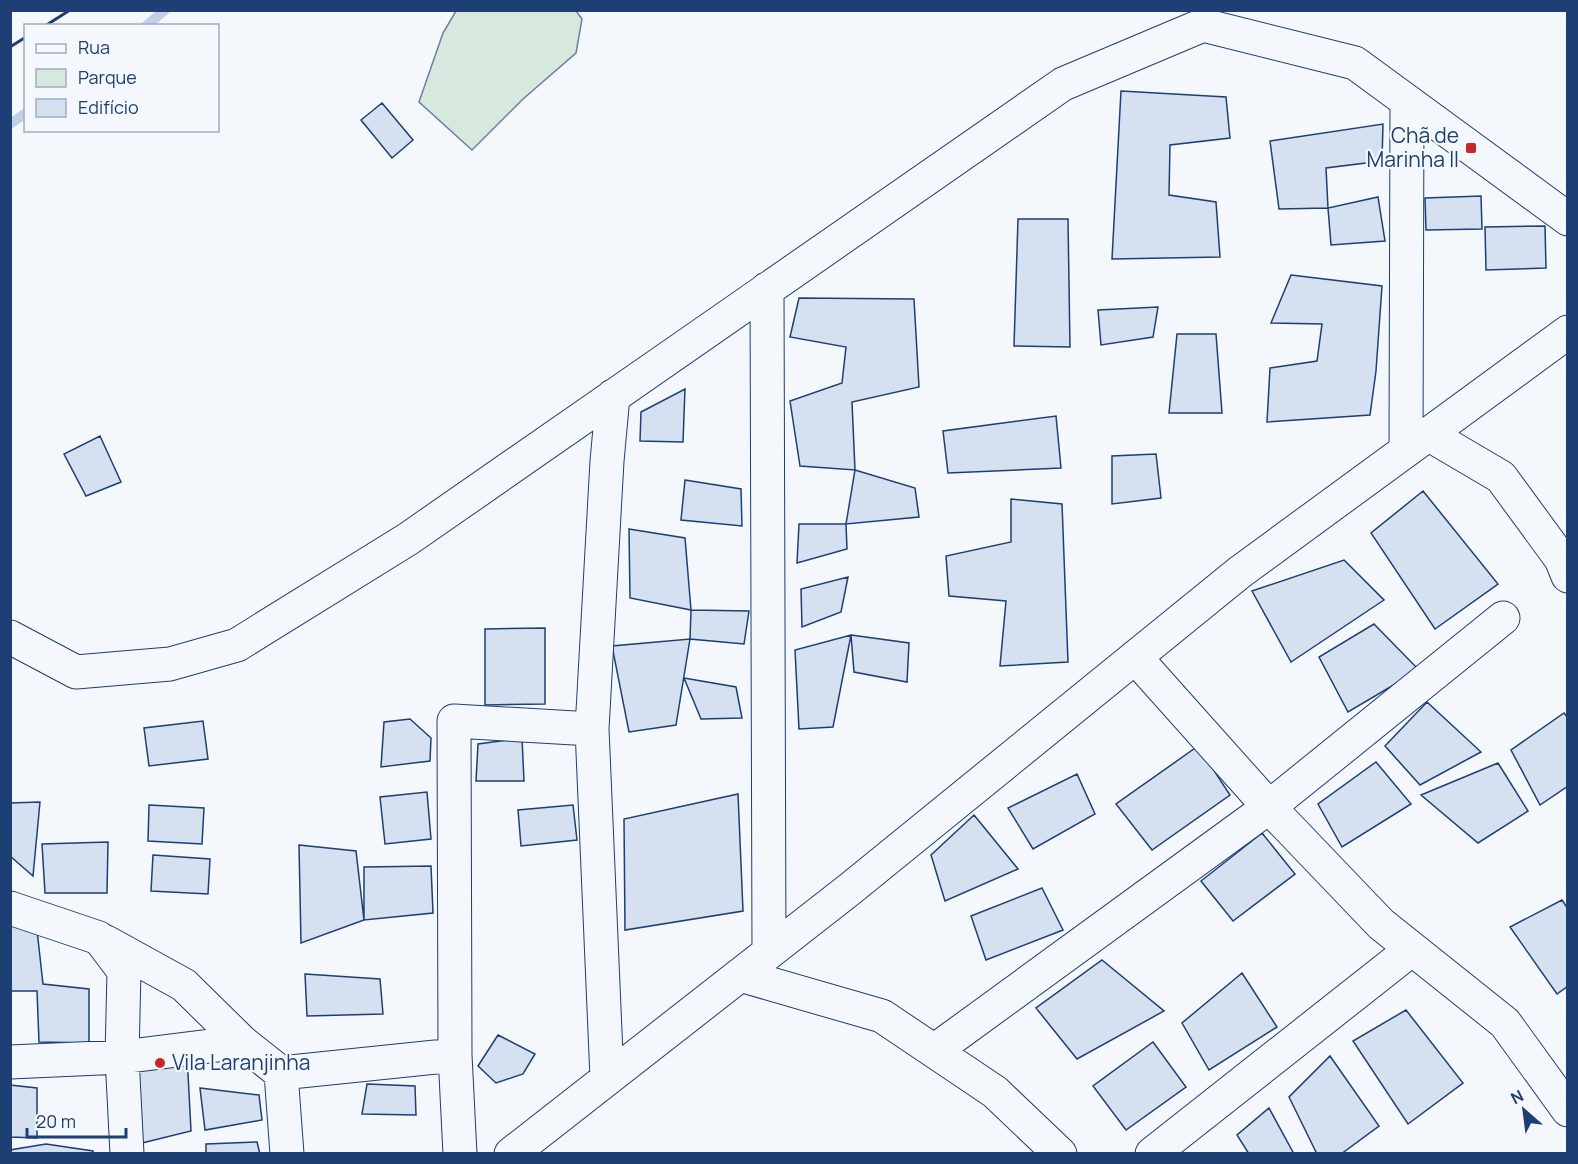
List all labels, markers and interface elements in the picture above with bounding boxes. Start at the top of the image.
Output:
legend [24,24,219,132]
text: Rua [78,35,110,59]
text: Parque [78,65,137,89]
text: Edifício [78,95,139,119]
place label: Chã de Marinha II [1367,121,1459,173]
marker: Chã de Marinha II [1464,141,1478,155]
place label: Vila Laranjinha [172,1048,310,1076]
marker: Vila Laranjinha [153,1056,167,1070]
north arrow [1494,1080,1554,1140]
text: N [1507,1084,1527,1109]
scale bar [27,1101,126,1139]
text: 20 m [36,1109,76,1133]

